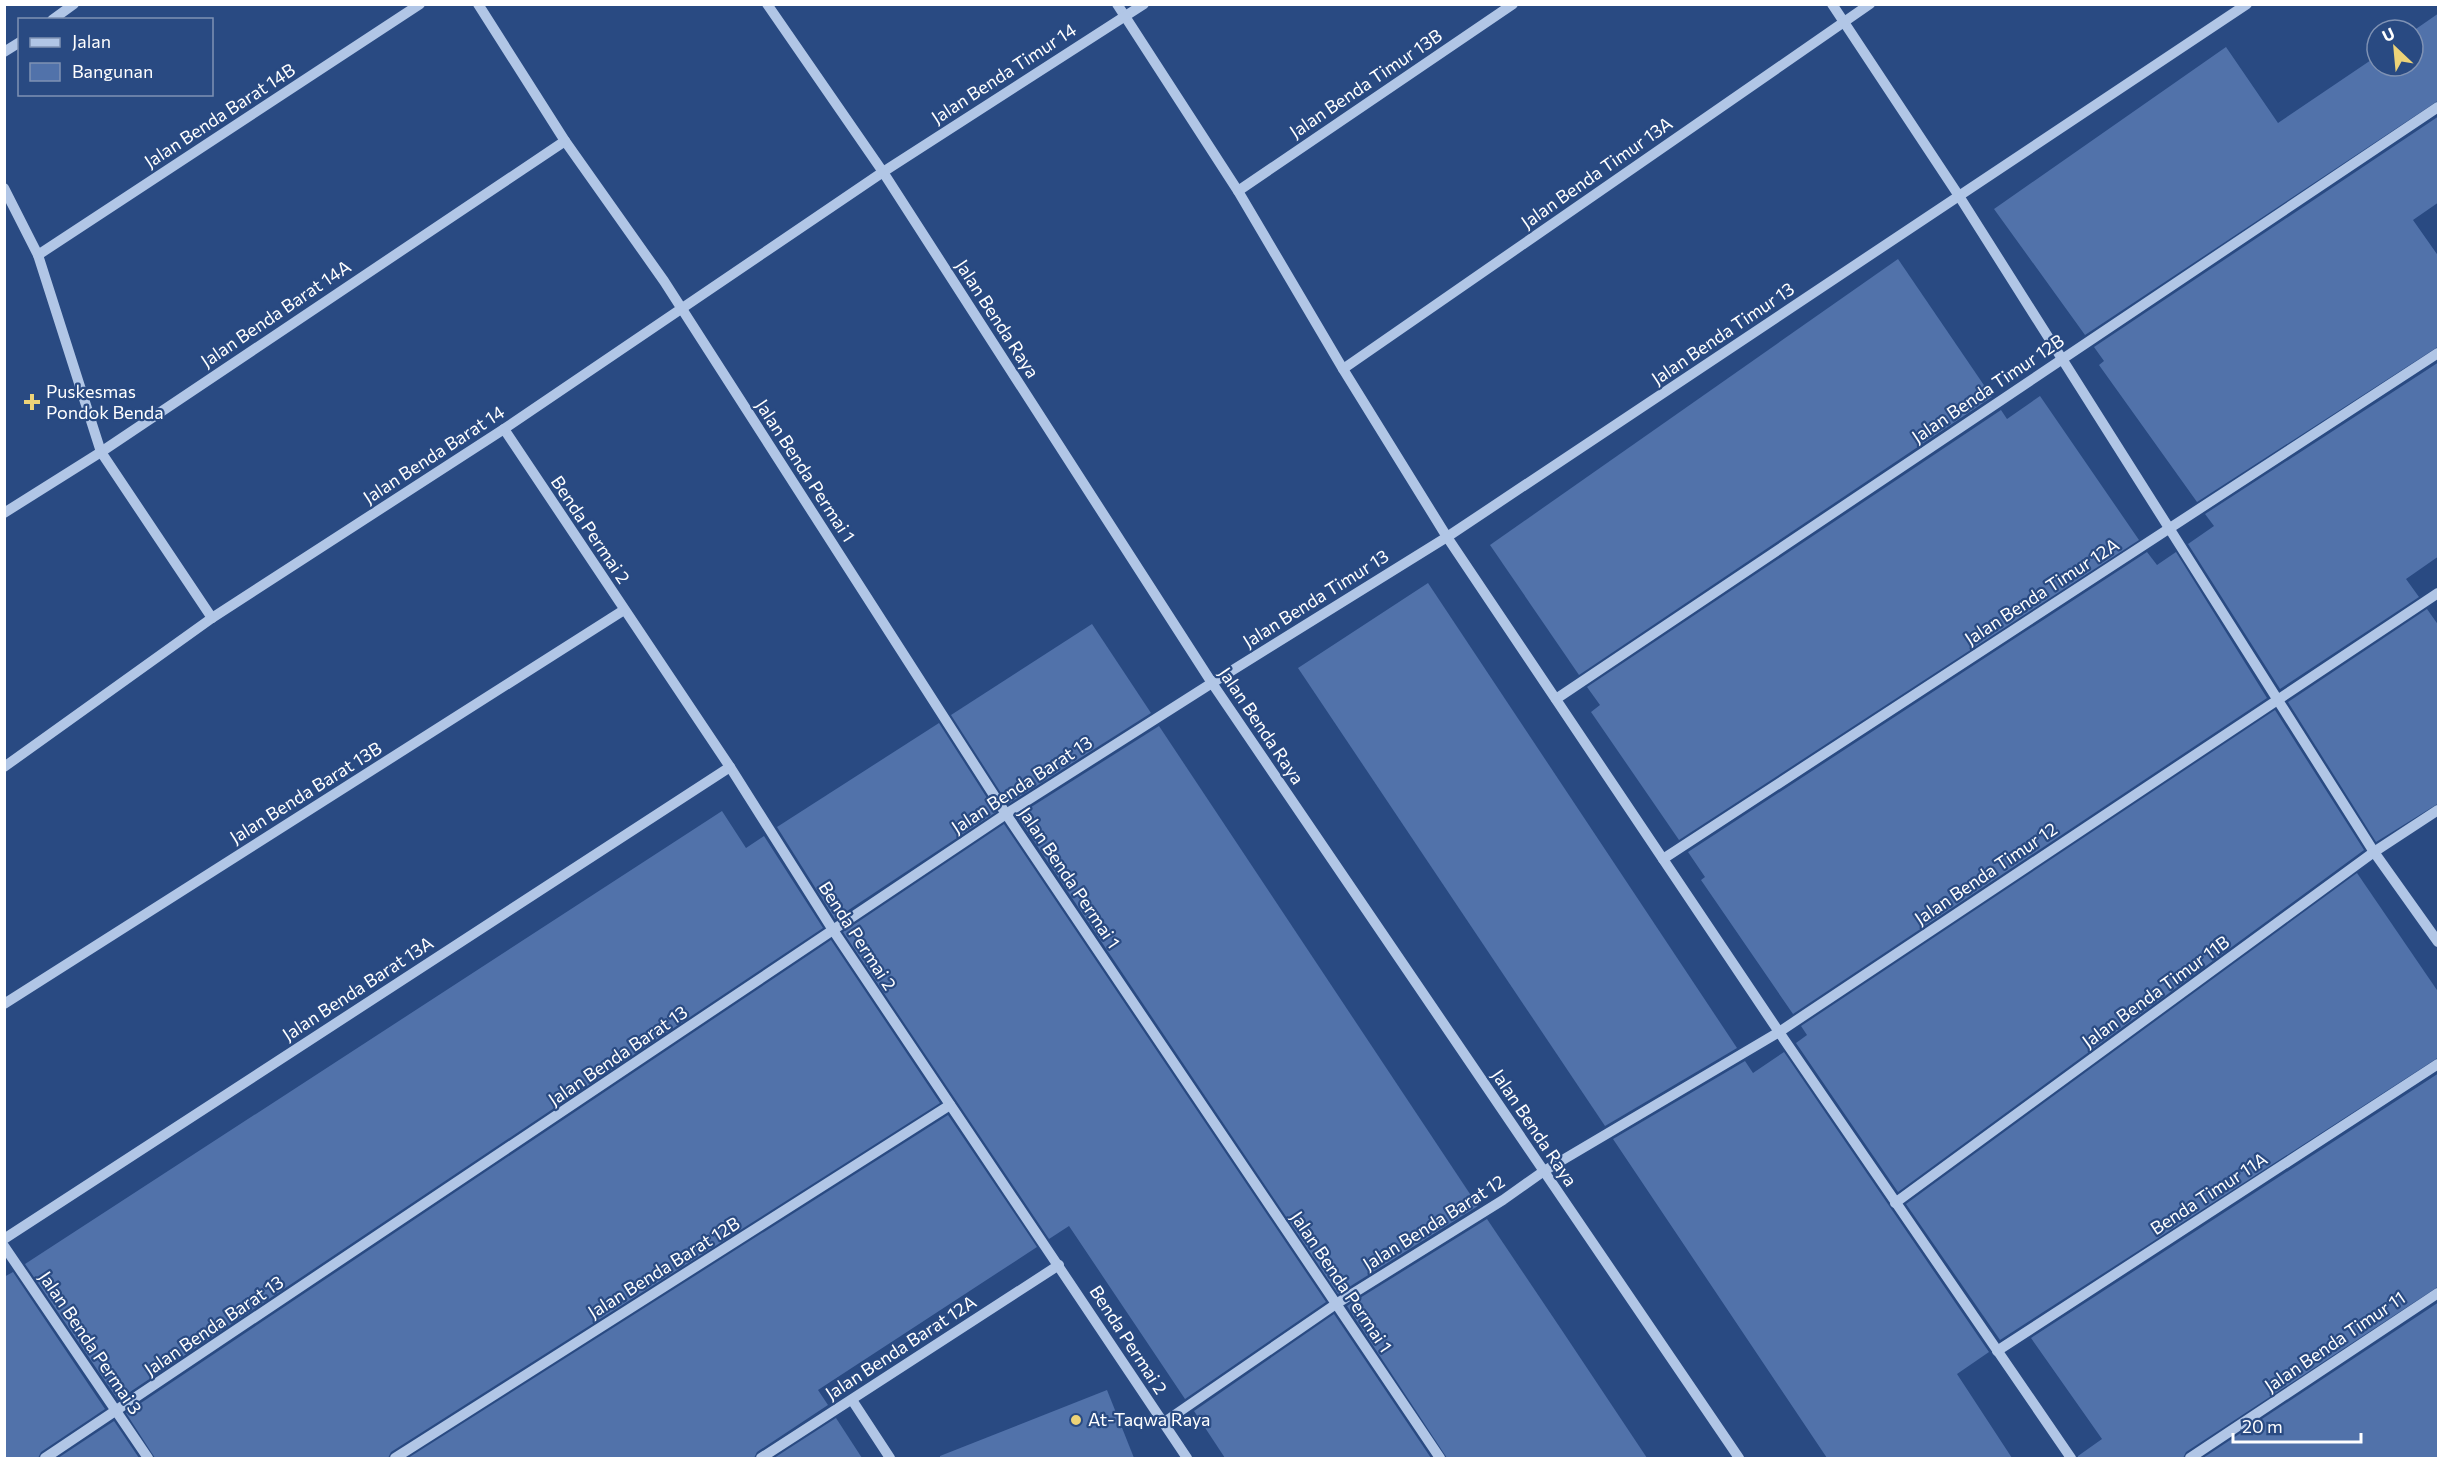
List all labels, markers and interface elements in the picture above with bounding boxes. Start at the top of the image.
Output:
legend [18,18,213,96]
street label: Jalan Benda Timur 14 [927,18,1080,128]
north arrow [2365,18,2425,78]
text: U [2379,23,2398,45]
street label: Jalan Benda Timur 13B [1285,24,1446,142]
text: Jalan [72,30,111,52]
street label: Jalan Benda Barat 14B [140,58,299,172]
text: Bangunan [72,60,153,82]
street label: Jalan Benda Timur 13A [1517,112,1676,233]
street label: Jalan Benda Barat 14A [196,255,355,372]
street label: Jalan Benda Raya [951,255,1044,382]
street label: Jalan Benda Timur 13 [1647,277,1798,389]
street label: Jalan Benda Timur 12B [1907,329,2068,447]
place label: Puskesmas Pondok Benda [46,380,164,423]
marker: Puskesmas Pondok Benda [23,393,41,411]
street label: Jalan Benda Permai 1 [752,395,860,546]
street label: Jalan Benda Barat 14 [359,400,508,508]
street label: Benda Permai 2 [547,471,635,588]
street label: Jalan Benda Timur 12A [1960,533,2123,649]
street label: Jalan Benda Timur 13 [1239,544,1392,652]
street label: Jalan Benda Raya [1214,663,1309,788]
street label: Jalan Benda Barat 13 [947,730,1096,838]
street label: Jalan Benda Barat 13B [225,736,385,848]
street label: Jalan Benda Permai 1 [1014,803,1125,952]
street label: Jalan Benda Timur 12 [1910,817,2061,929]
street label: Benda Permai 2 [814,877,901,994]
street label: Jalan Benda Timur 11B [2077,930,2233,1052]
street label: Jalan Benda Barat 13A [278,931,437,1045]
street label: Jalan Benda Barat 13 [544,1000,691,1110]
street label: Jalan Benda Raya [1487,1065,1582,1190]
street label: Benda Timur 11A [2146,1147,2271,1239]
street label: Jalan Benda Barat 12 [1359,1170,1508,1275]
street label: Jalan Benda Permai 1 [1286,1207,1397,1356]
street label: Jalan Benda Barat 12B [584,1212,743,1323]
street label: Jalan Benda Permai 3 [35,1267,147,1418]
street label: Jalan Benda Barat 13 [140,1270,287,1380]
street label: Benda Permai 2 [1085,1281,1172,1398]
street label: Jalan Benda Timur 11 [2260,1286,2409,1396]
street label: Jalan Benda Barat 12A [821,1290,980,1404]
scale bar [2233,1406,2360,1444]
place label: At-Taqwa Raya [1088,1408,1210,1430]
marker: At-Taqwa Raya [1069,1413,1083,1427]
text: 20 m [2242,1415,2283,1437]

